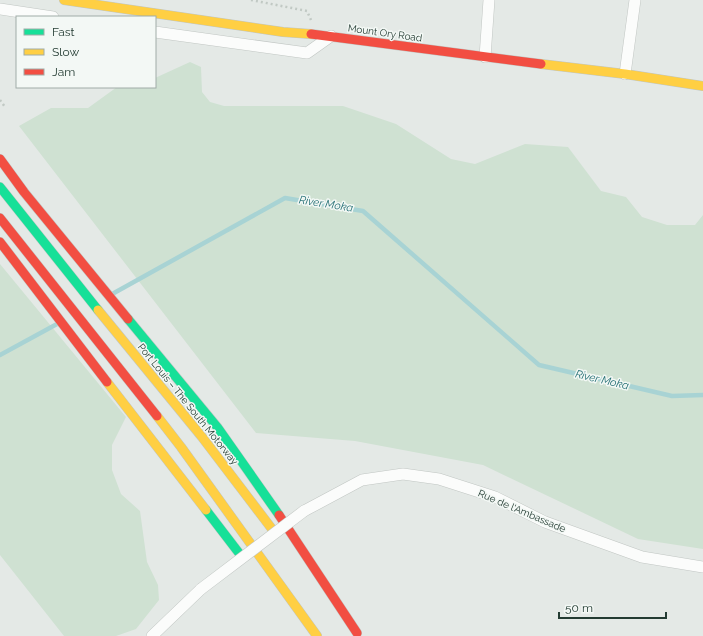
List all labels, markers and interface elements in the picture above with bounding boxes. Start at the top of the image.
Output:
legend [16,16,156,88]
street label: Mount Ory Road [347,22,423,44]
text: Fast [52,25,75,39]
text: Slow [52,45,79,59]
text: Jam [52,65,75,79]
water label: River Moka [298,193,354,215]
street label: Port Louis – The South Motorway [136,341,241,467]
water label: River Moka [574,368,630,393]
street label: Rue de l'Ambassade [477,488,568,534]
scale bar [559,594,666,620]
text: 50 m [565,601,593,615]

